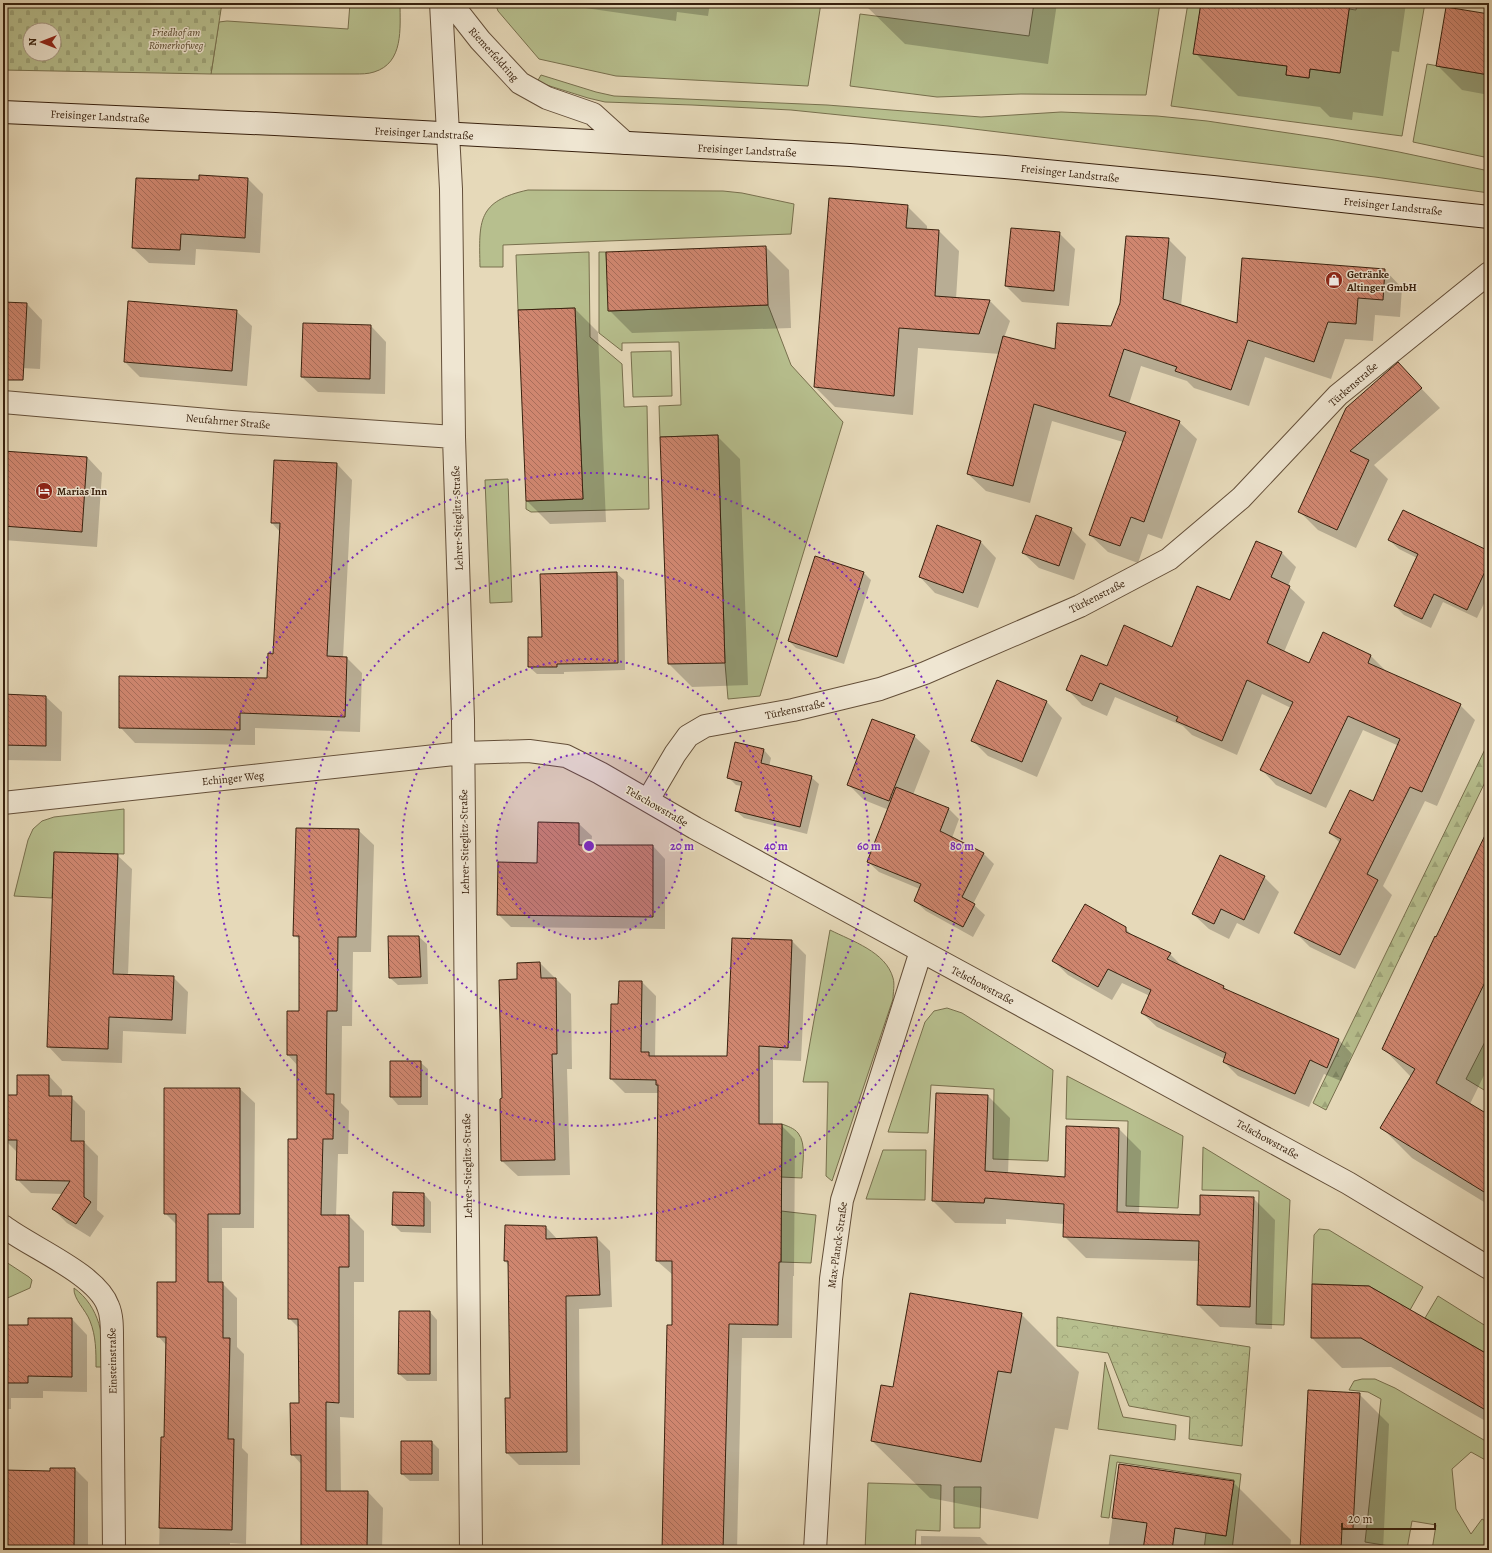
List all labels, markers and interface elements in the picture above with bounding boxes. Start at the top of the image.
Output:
north arrow [22,22,62,62]
street label: Riemerfeldring [465,24,523,85]
park label: Friedhof am Römerhofweg [149,25,203,53]
text: N [25,38,40,46]
street label: Freisinger Landstraße [50,106,150,127]
street label: Freisinger Landstraße [374,123,474,144]
street label: Freisinger Landstraße [697,140,797,161]
street label: Freisinger Landstraße [1020,161,1120,186]
street label: Freisinger Landstraße [1343,194,1443,219]
place label: Getränke Altinger GmbH [1346,267,1417,295]
shop icon: Getränke Altinger GmbH [1324,270,1344,290]
street label: Türkenstraße [1325,359,1381,410]
street label: Neufahrner Straße [185,410,271,433]
street label: Lehrer-Stieglitz-Straße [448,465,467,571]
hotel icon: Marias Inn [34,481,54,501]
place label: Marias Inn [57,484,107,499]
street label: Türkenstraße [1067,576,1128,617]
street label: Türkenstraße [764,696,826,723]
street label: Echinger Weg [201,768,265,789]
street label: Telschowstraße [623,783,691,830]
street label: Lehrer-Stieglitz-Straße [456,789,473,895]
text: 20 m [670,838,694,854]
text: 40 m [764,838,788,854]
text: 60 m [857,838,881,854]
text: 80 m [950,838,974,854]
centre of rings [582,839,596,853]
street label: Telschowstraße [948,962,1017,1008]
street label: Lehrer-Stieglitz-Straße [459,1113,476,1219]
street label: Telschowstraße [1234,1116,1302,1163]
street label: Max-Planck-Straße [824,1201,851,1289]
street label: Einsteinstraße [104,1328,121,1394]
scale bar [1342,1505,1435,1531]
text: 20 m [1348,1511,1372,1527]

